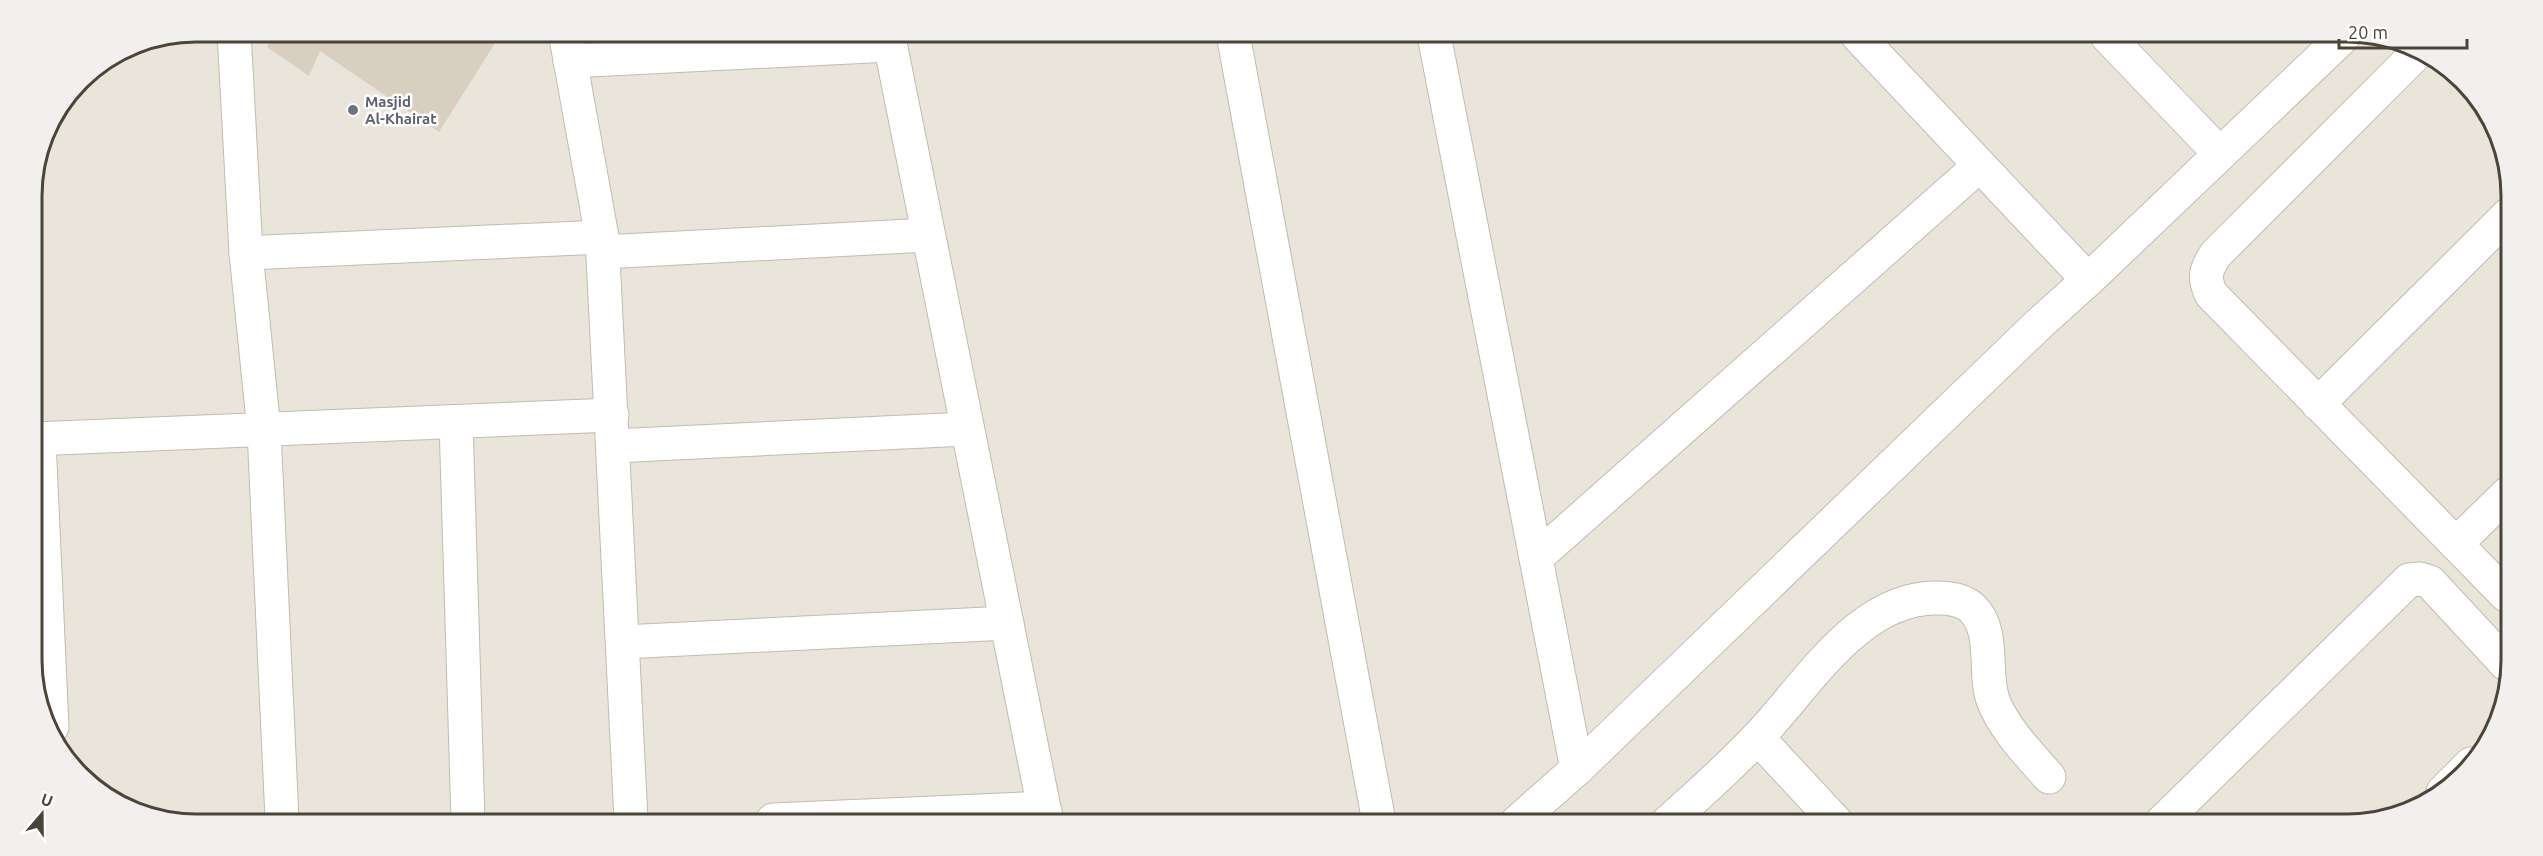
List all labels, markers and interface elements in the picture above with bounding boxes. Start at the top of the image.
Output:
scale bar [2339,12,2466,50]
text: 20 m [2348,22,2388,42]
place label: Masjid Al-Khairat [365,93,437,127]
marker: Masjid Al-Khairat [346,103,360,117]
north arrow [12,784,72,844]
text: U [39,790,55,810]

